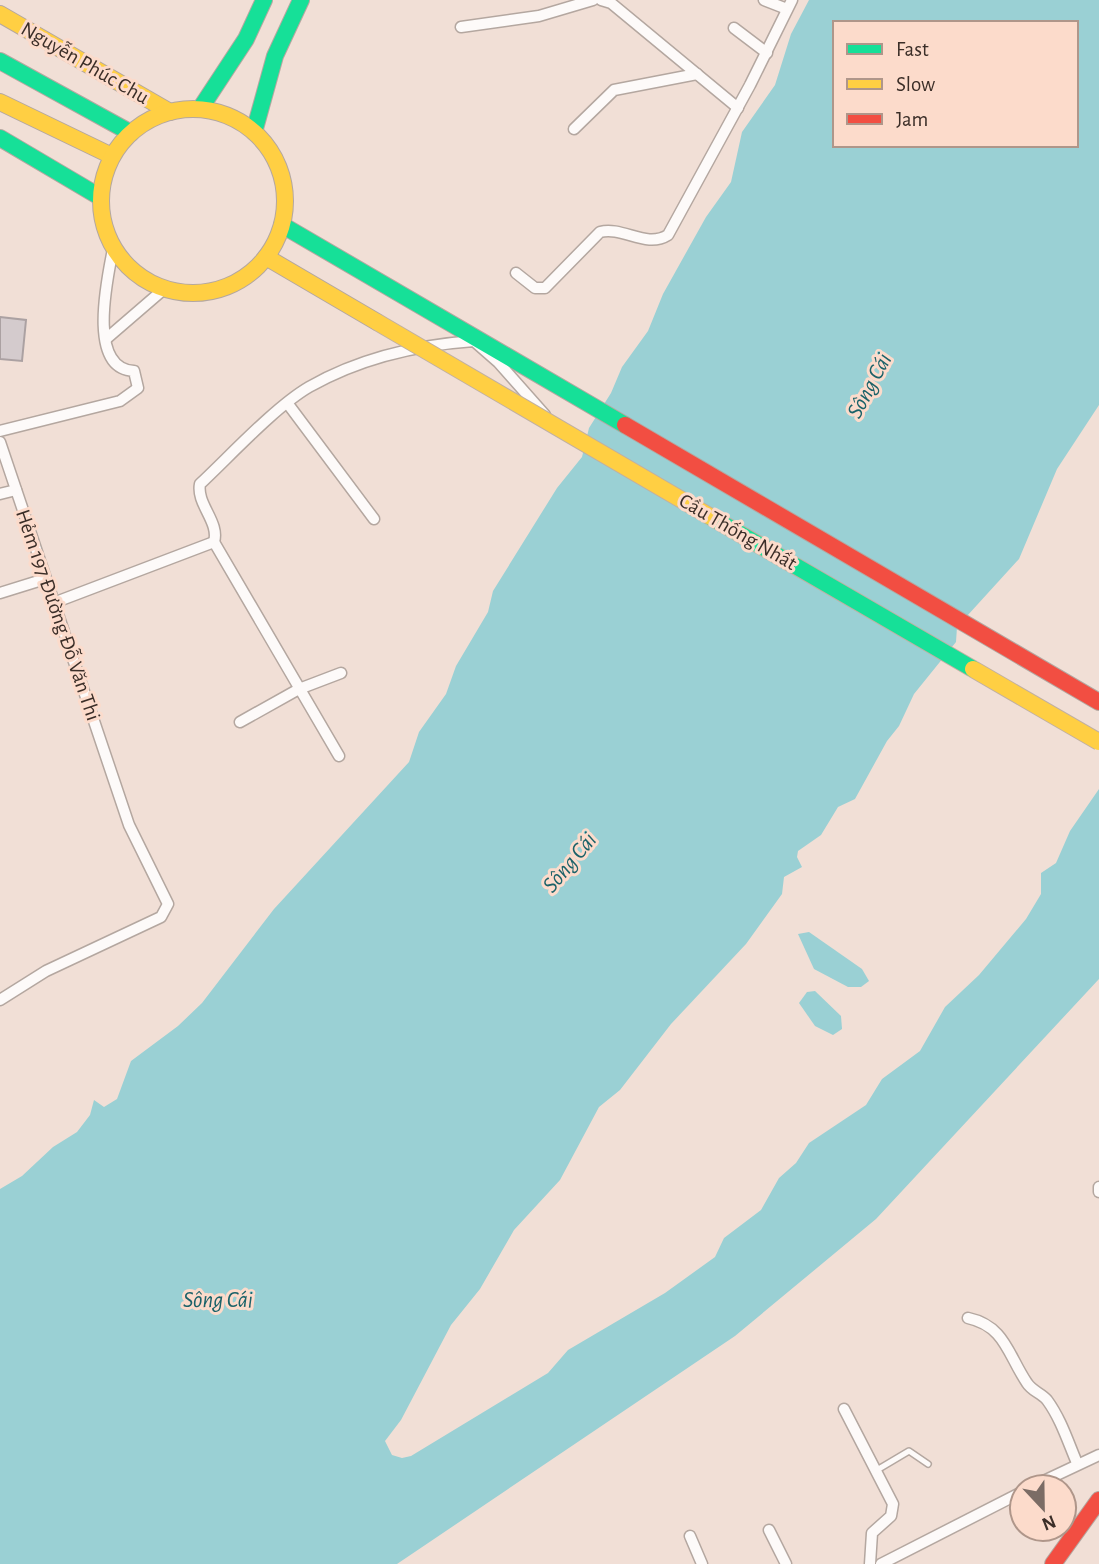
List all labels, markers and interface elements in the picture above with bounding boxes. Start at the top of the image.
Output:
street label: Nguyễn Phúc Chu [17,17,153,108]
legend [833,21,1078,147]
text: Fast [896,39,929,60]
text: Slow [896,74,935,95]
text: Jam [896,109,928,130]
water label: Sông Cái [843,350,897,422]
street label: Cầu Thống Nhất [676,490,801,574]
street label: Hẻm 197 Đường Đỗ Văn Thi [12,506,105,723]
water label: Sông Cái [539,829,601,897]
water label: Sông Cái [183,1289,253,1312]
north arrow [1008,1473,1078,1543]
text: N [1039,1511,1058,1534]

